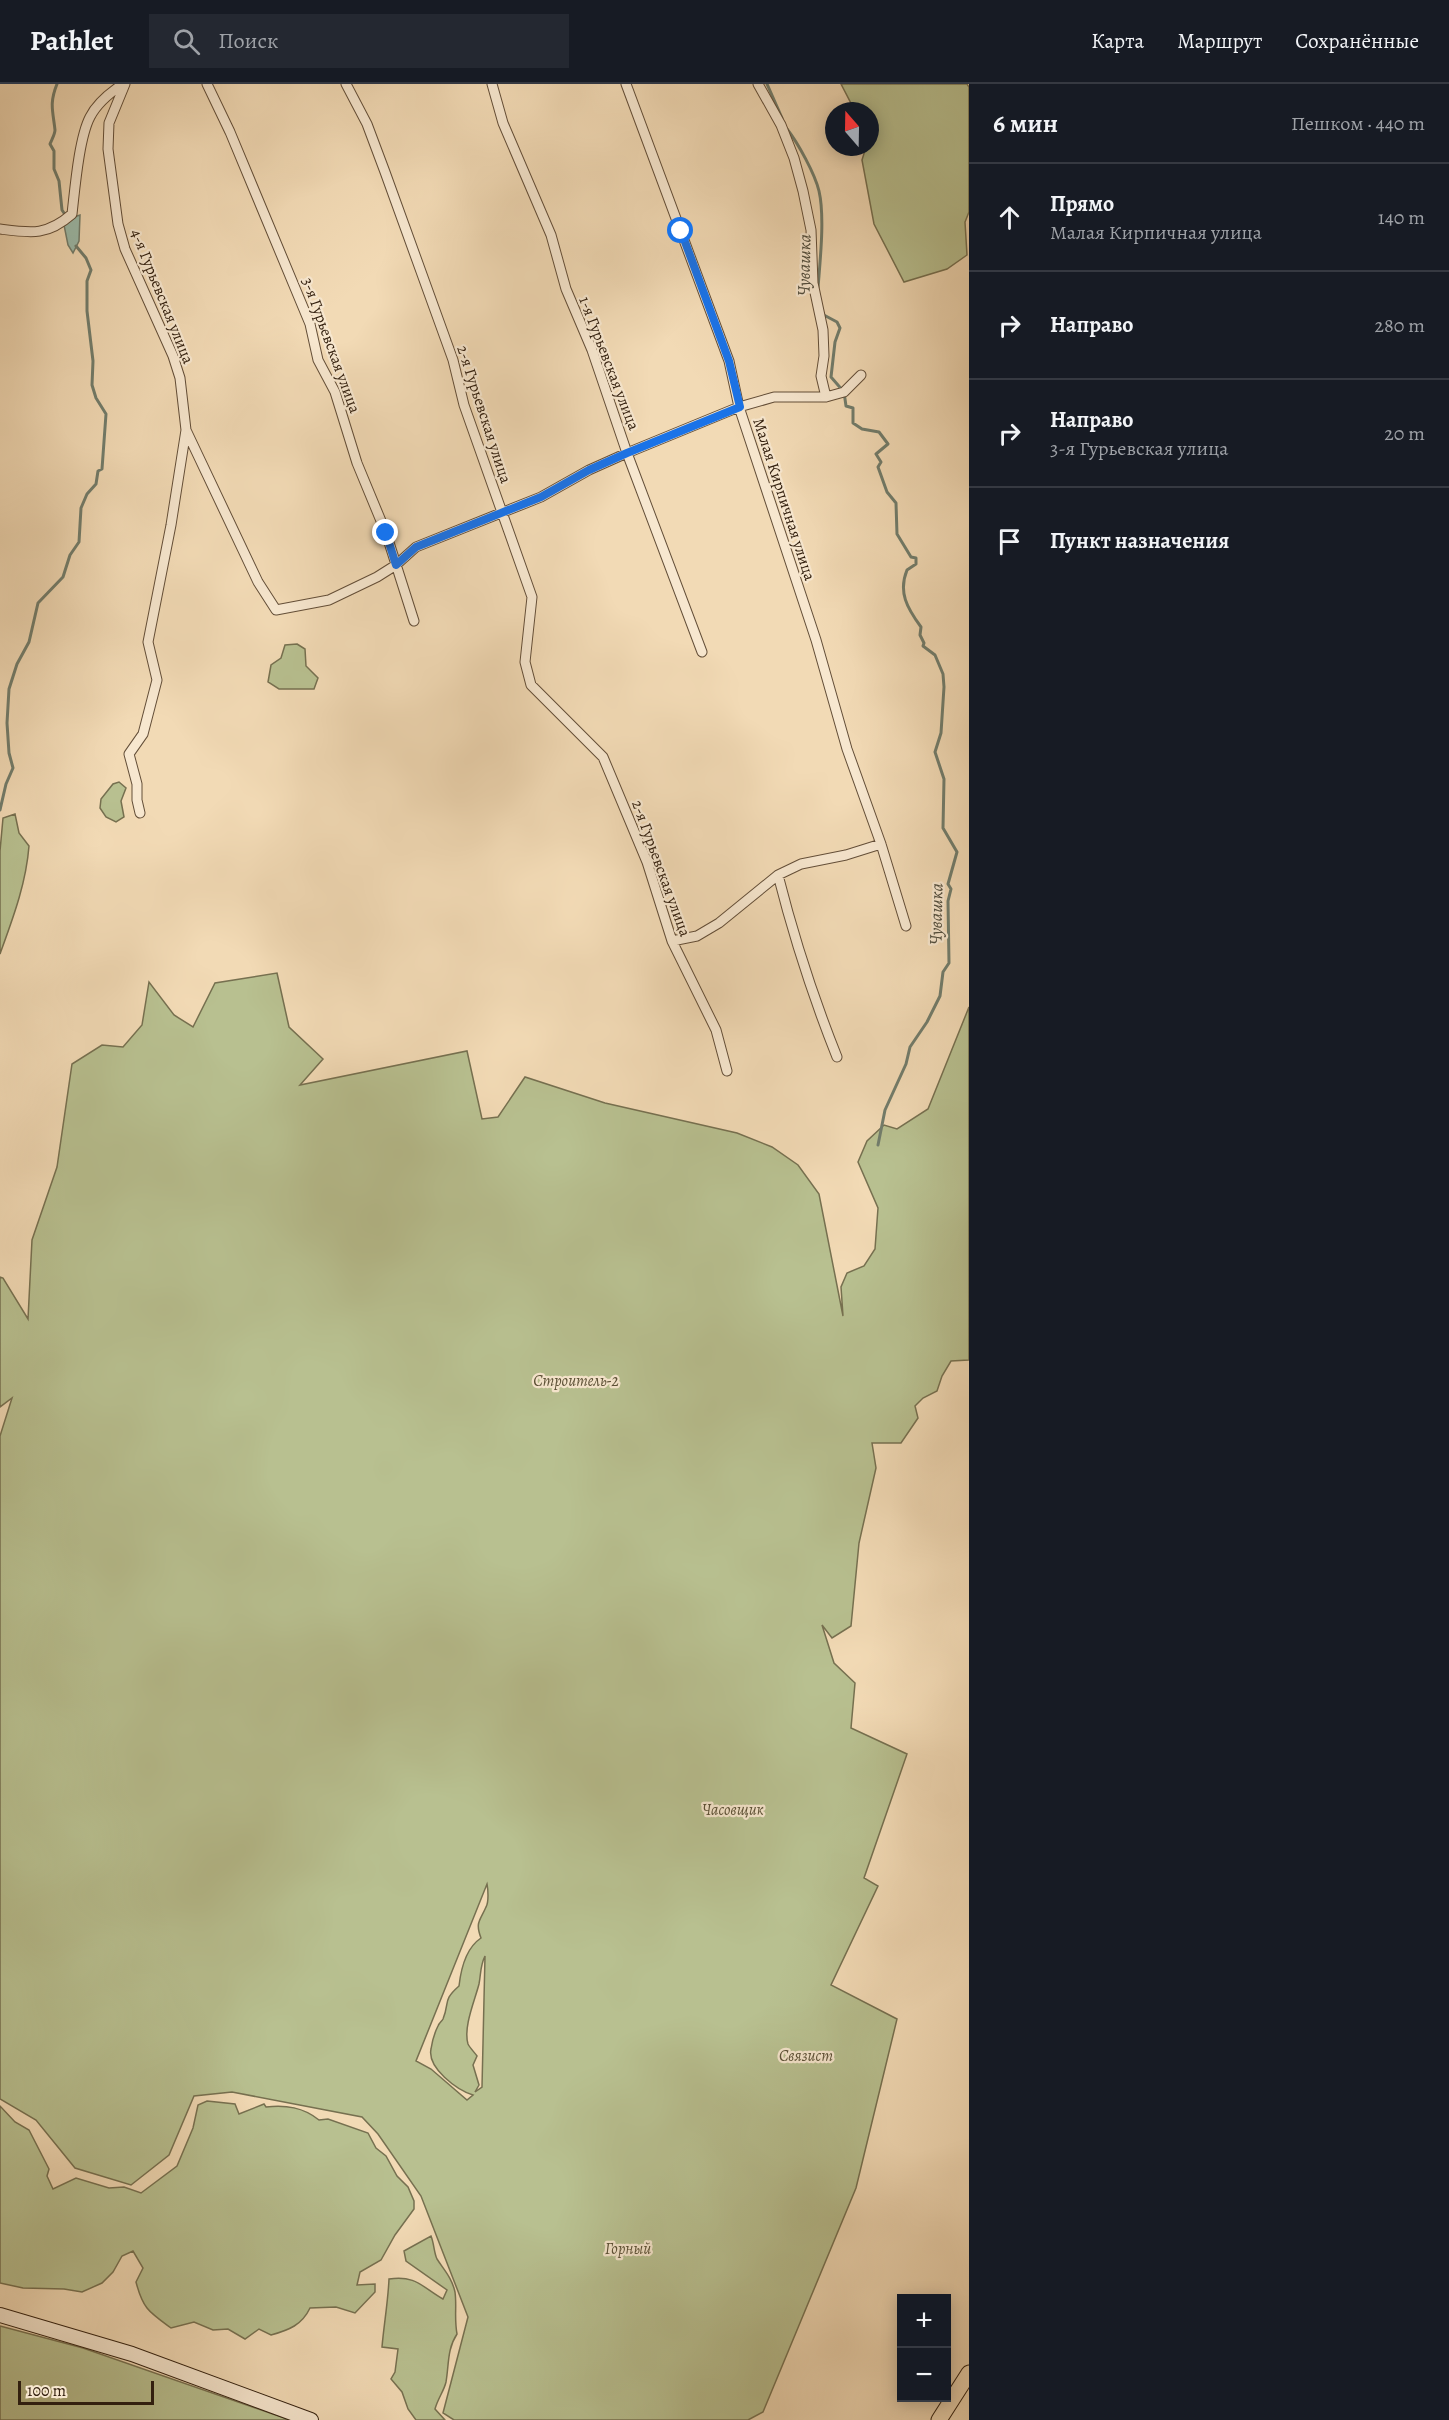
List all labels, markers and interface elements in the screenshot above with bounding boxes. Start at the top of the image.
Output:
search box [149,14,569,68]
text: Pathlet [30,22,113,60]
icon: search [170,25,203,58]
text: Поиск [218,26,278,56]
text: Карта [1091,27,1144,55]
text: Маршрут [1177,27,1262,55]
text: Сохранённые [1295,27,1419,55]
north arrow [825,102,879,156]
text: 6 мин [993,106,1058,141]
text: Пешком · 440 m [1291,110,1425,137]
text: Прямо [1050,189,1114,219]
icon: ahead [993,201,1026,234]
text: 140 m [1378,204,1425,231]
route start [667,217,693,243]
text: Малая Кирпичная улица [1050,219,1262,246]
street label: 4-я Гурьевская улица [125,226,199,368]
water label: Чувашка [791,234,817,296]
street label: 3-я Гурьевская улица [296,274,366,417]
street label: 1-я Гурьевская улица [573,293,645,434]
icon: right [993,309,1026,342]
text: Направо [1050,310,1133,340]
text: 280 m [1375,312,1425,339]
street label: 2-я Гурьевская улица [451,343,517,487]
text: Направо [1050,405,1133,435]
street label: Малая Кирпичная улица [747,415,821,584]
icon: right [993,417,1026,450]
text: 20 m [1384,420,1425,447]
text: 3-я Гурьевская улица [1050,435,1228,462]
route end [372,519,398,545]
icon: arrive [993,525,1026,558]
text: Пункт назначения [1050,526,1229,556]
street label: 2-я Гурьевская улица [626,797,696,940]
water label: Чувашка [923,883,949,945]
park label: Строитель-2 [533,1370,619,1392]
park label: Часовщик [702,1799,764,1821]
park label: Связист [779,2045,833,2067]
park label: Горный [605,2238,651,2260]
map controls [897,2294,951,2402]
button: + [897,2294,951,2348]
button: − [897,2348,951,2402]
scale bar [18,2378,154,2406]
text: 100 m [27,2380,66,2402]

